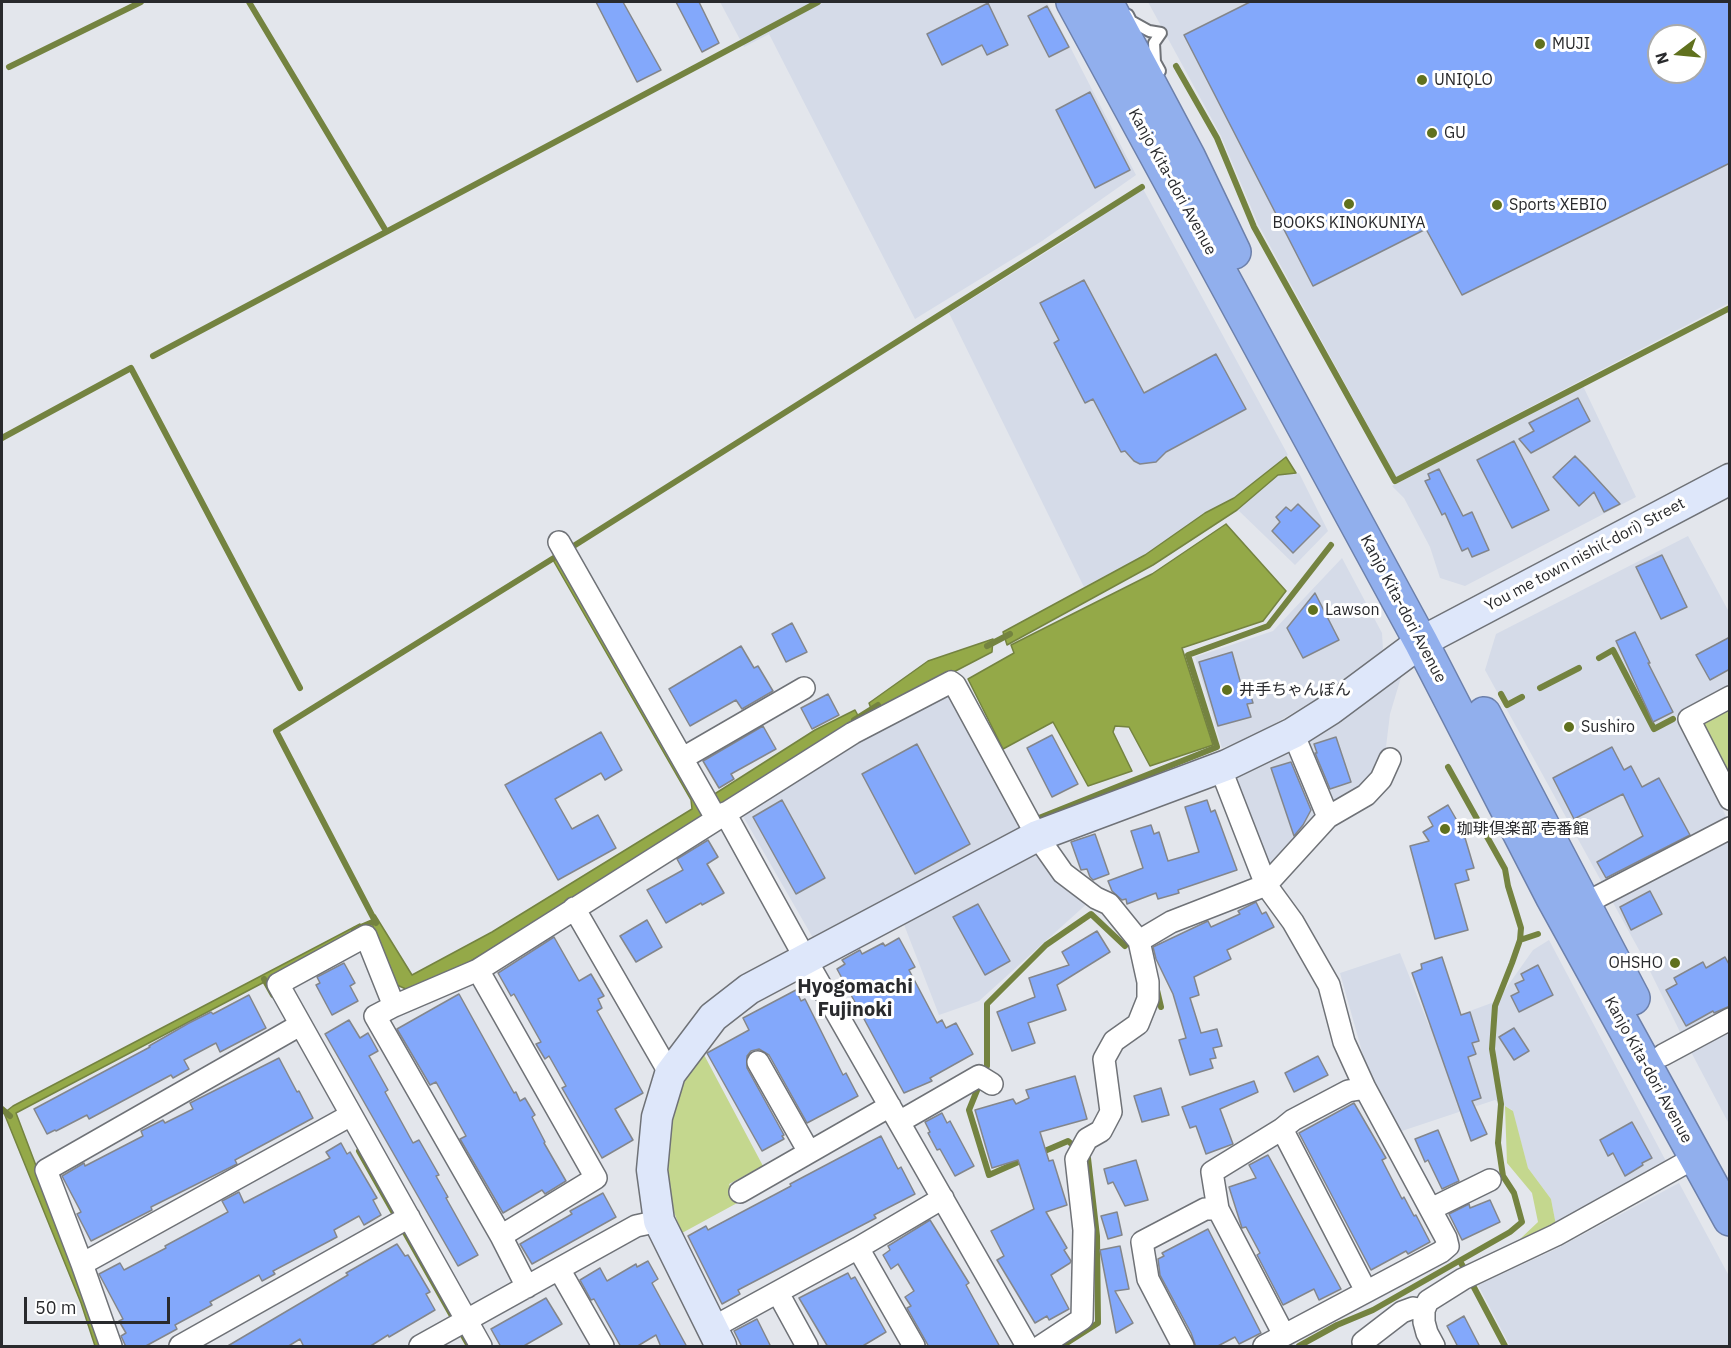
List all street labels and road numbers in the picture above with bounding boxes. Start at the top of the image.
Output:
street label: Kanjo Kita-dori Avenue [1124,105,1220,259]
street label: You me town nishi(-dori) Street [1482,494,1688,616]
street label: Kanjo Kita-dori Avenue [1356,532,1450,686]
street label: Kanjo Kita-dori Avenue [1600,993,1696,1147]

